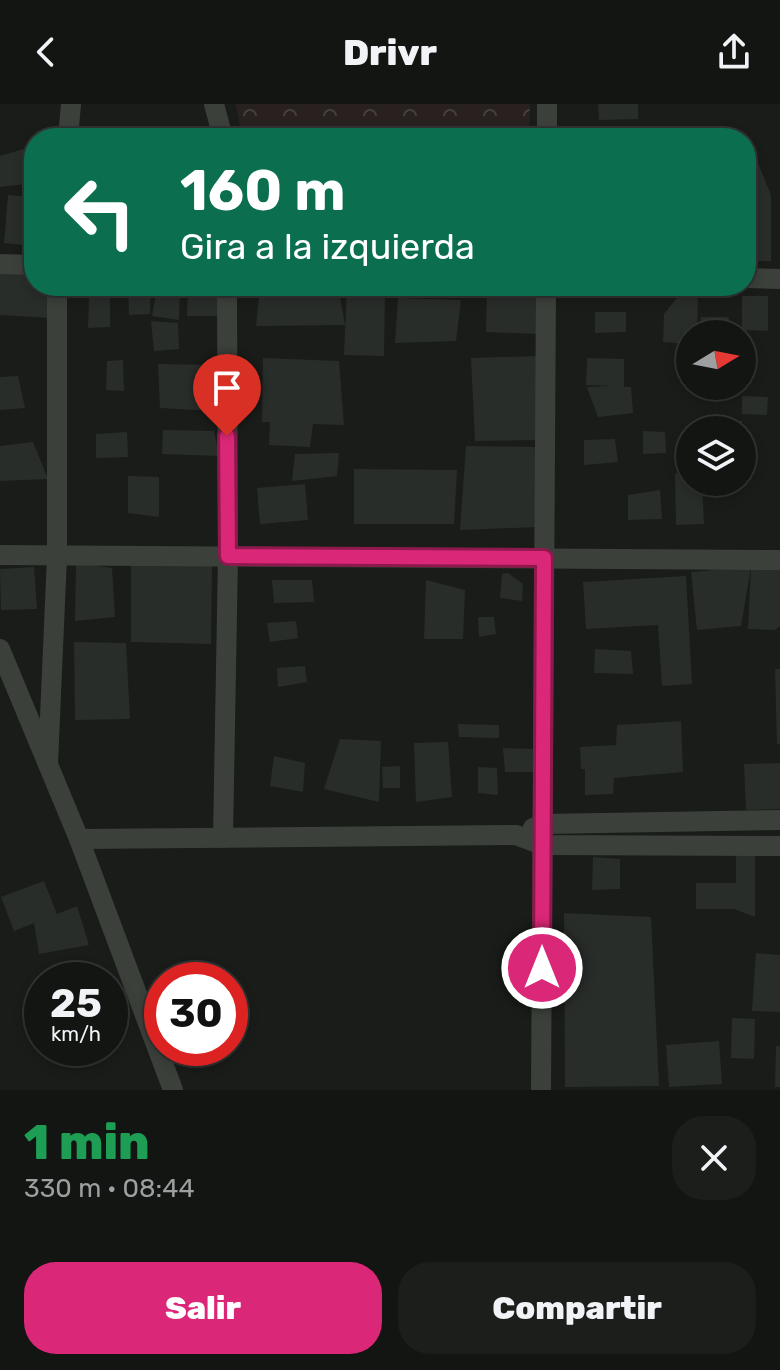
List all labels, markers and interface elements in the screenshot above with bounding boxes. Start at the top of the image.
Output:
icon: back [24,30,68,74]
icon: share [712,30,756,74]
text: Drivr [343,31,437,74]
text: 160 m [180,158,346,224]
icon: left [48,160,152,264]
text: Gira a la izquierda [180,225,475,268]
north arrow [676,320,756,400]
map controls [676,320,756,496]
pin [193,354,261,436]
icon: arrive [205,366,249,410]
button: layers [676,416,756,496]
position arrow [500,926,584,1010]
speed limit sign: 30 [144,962,248,1066]
text: 25 [50,980,102,1027]
text: km/h [51,1022,101,1046]
text: 1 min [24,1114,150,1171]
button: close [672,1116,756,1200]
text: 330 m · 08:44 [24,1173,195,1204]
button: Salir [24,1262,382,1354]
button: Compartir [398,1262,756,1354]

